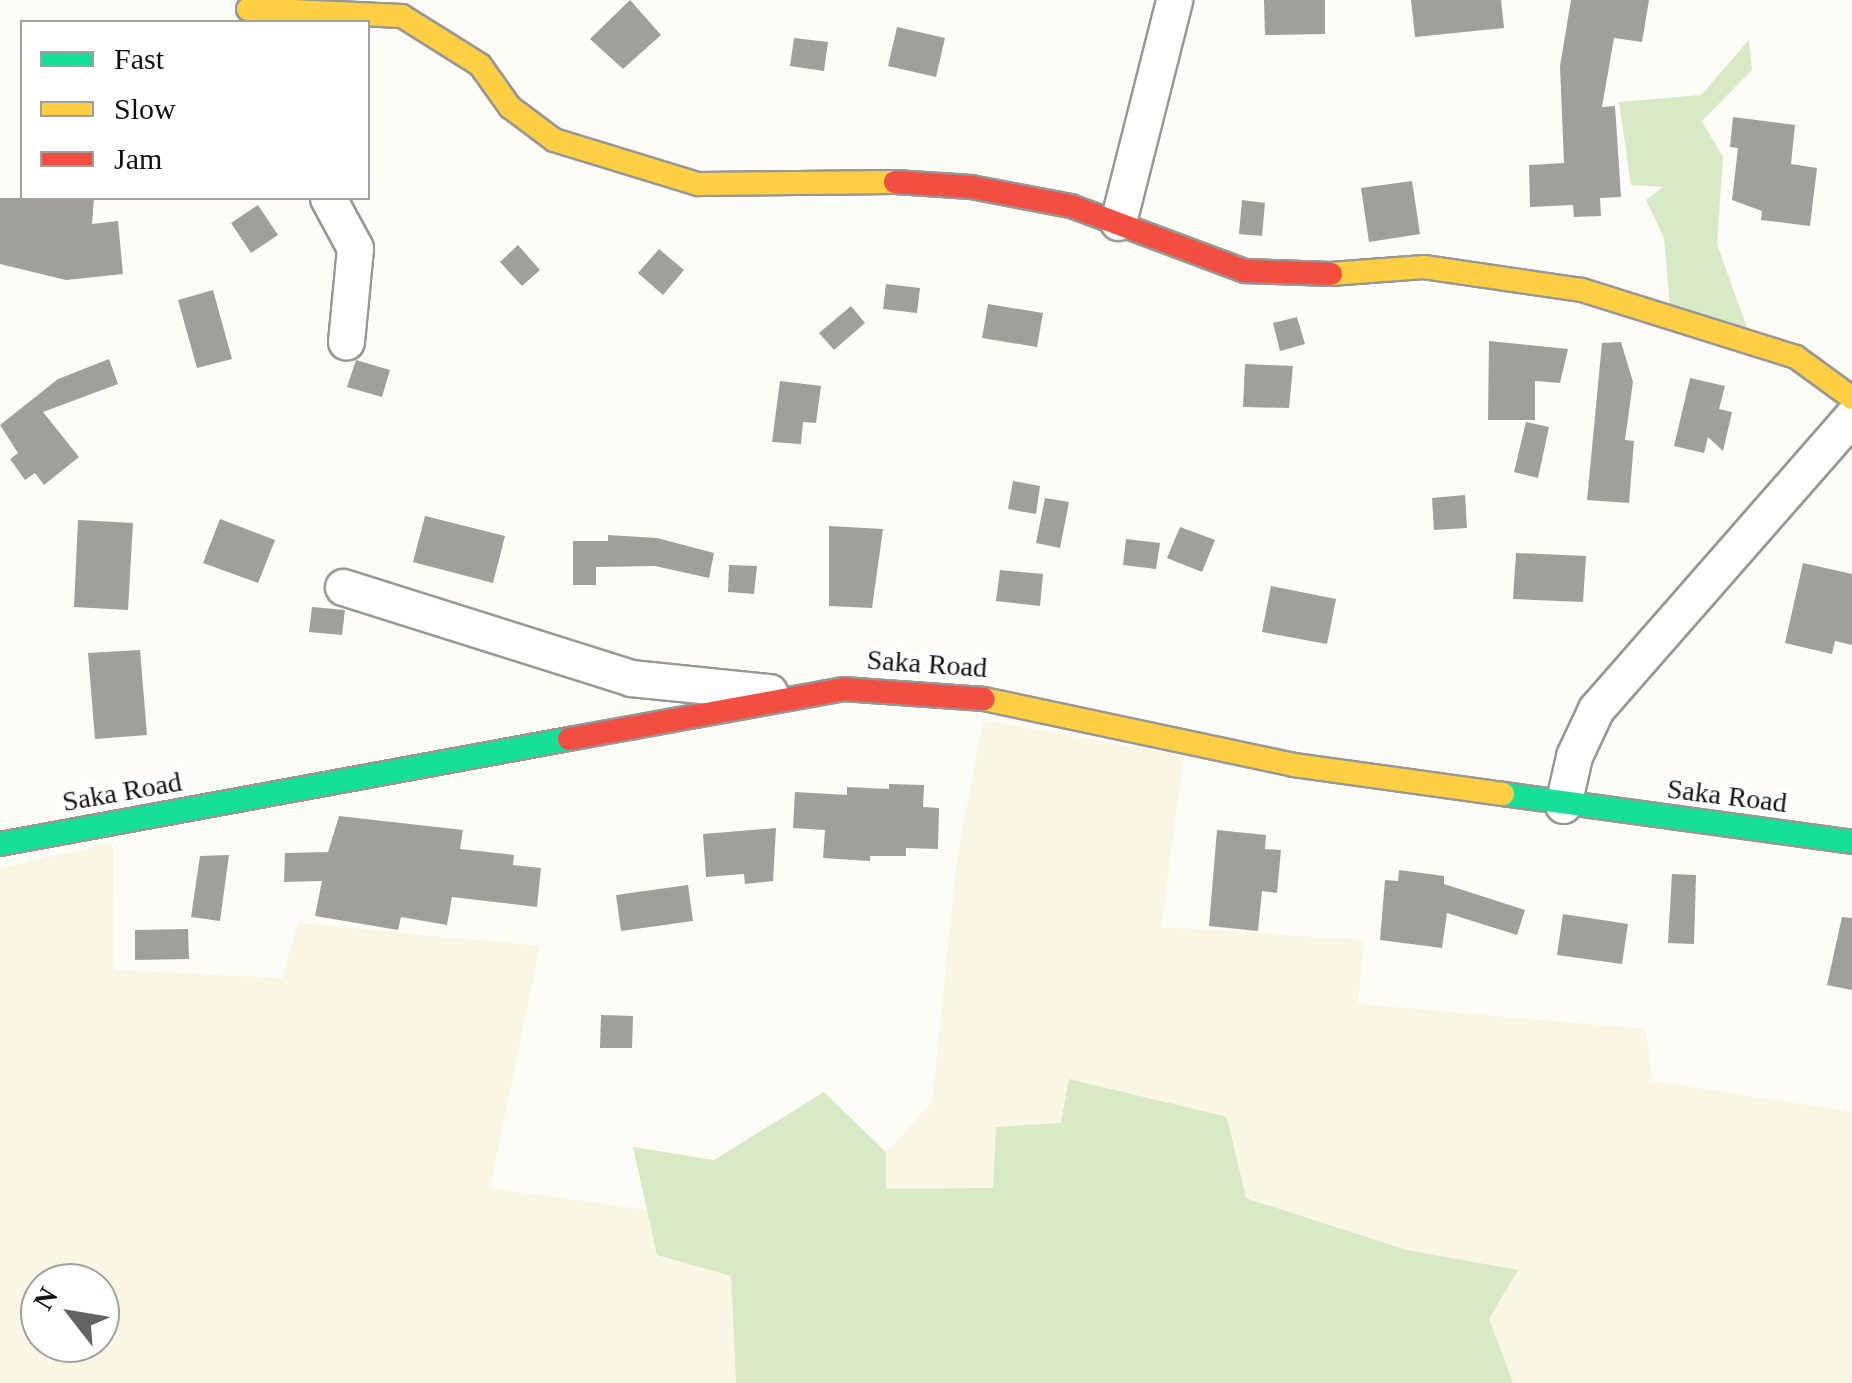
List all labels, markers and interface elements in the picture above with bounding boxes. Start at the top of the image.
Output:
legend [20,20,370,200]
text: Fast [114,42,164,75]
text: Slow [114,92,176,125]
text: Jam [114,142,162,175]
street label: Saka Road [866,643,988,685]
street label: Saka Road [60,765,184,819]
street label: Saka Road [1665,772,1789,820]
north arrow [20,1263,120,1363]
text: N [27,1282,64,1315]

